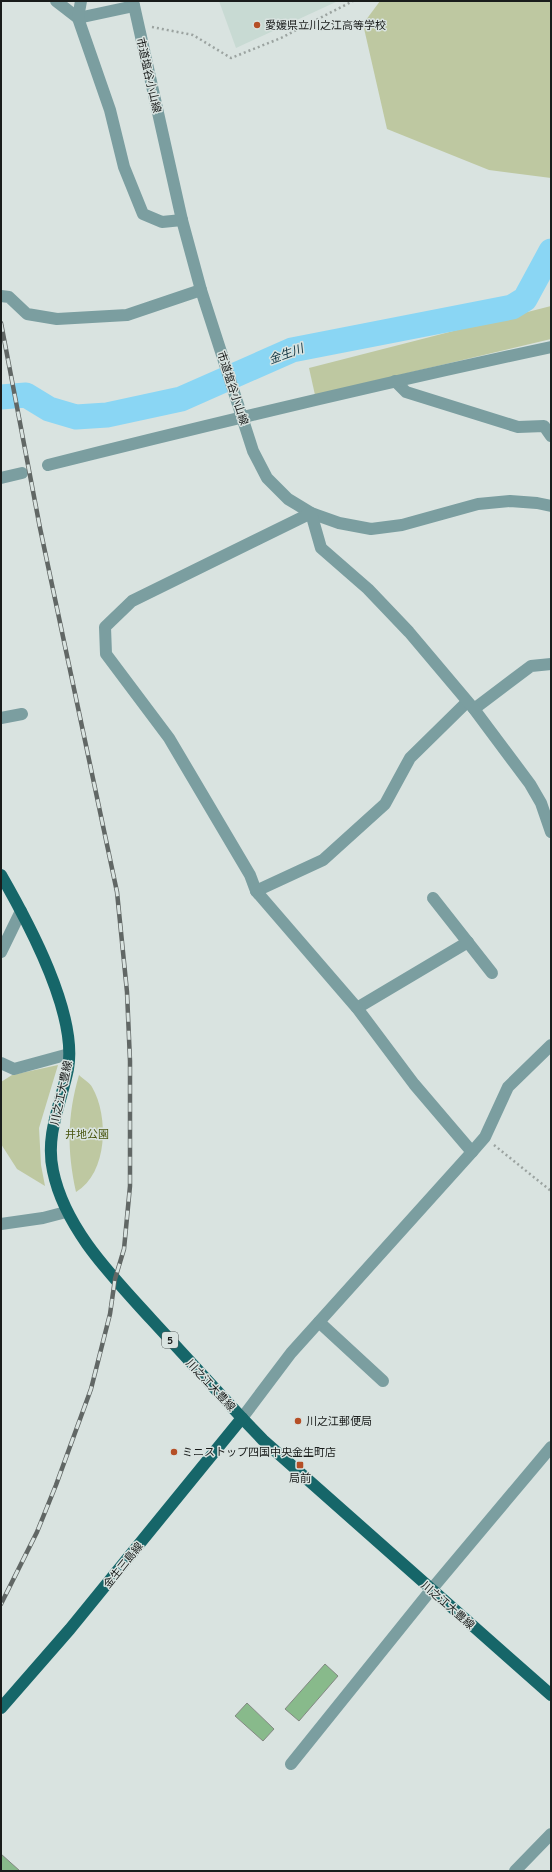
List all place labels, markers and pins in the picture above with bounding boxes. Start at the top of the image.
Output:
place label: 愛媛県立川之江高等学校 [265,19,386,33]
marker: 愛媛県立川之江高等学校 [252,20,262,30]
place label: 川之江郵便局 [306,1415,372,1429]
marker: 川之江郵便局 [293,1416,303,1426]
place label: ミニストップ四国中央金生町店 [182,1446,336,1460]
marker: ミニストップ四国中央金生町店 [169,1447,179,1457]
marker: 局前 [295,1460,305,1470]
place label: 局前 [289,1472,311,1486]

